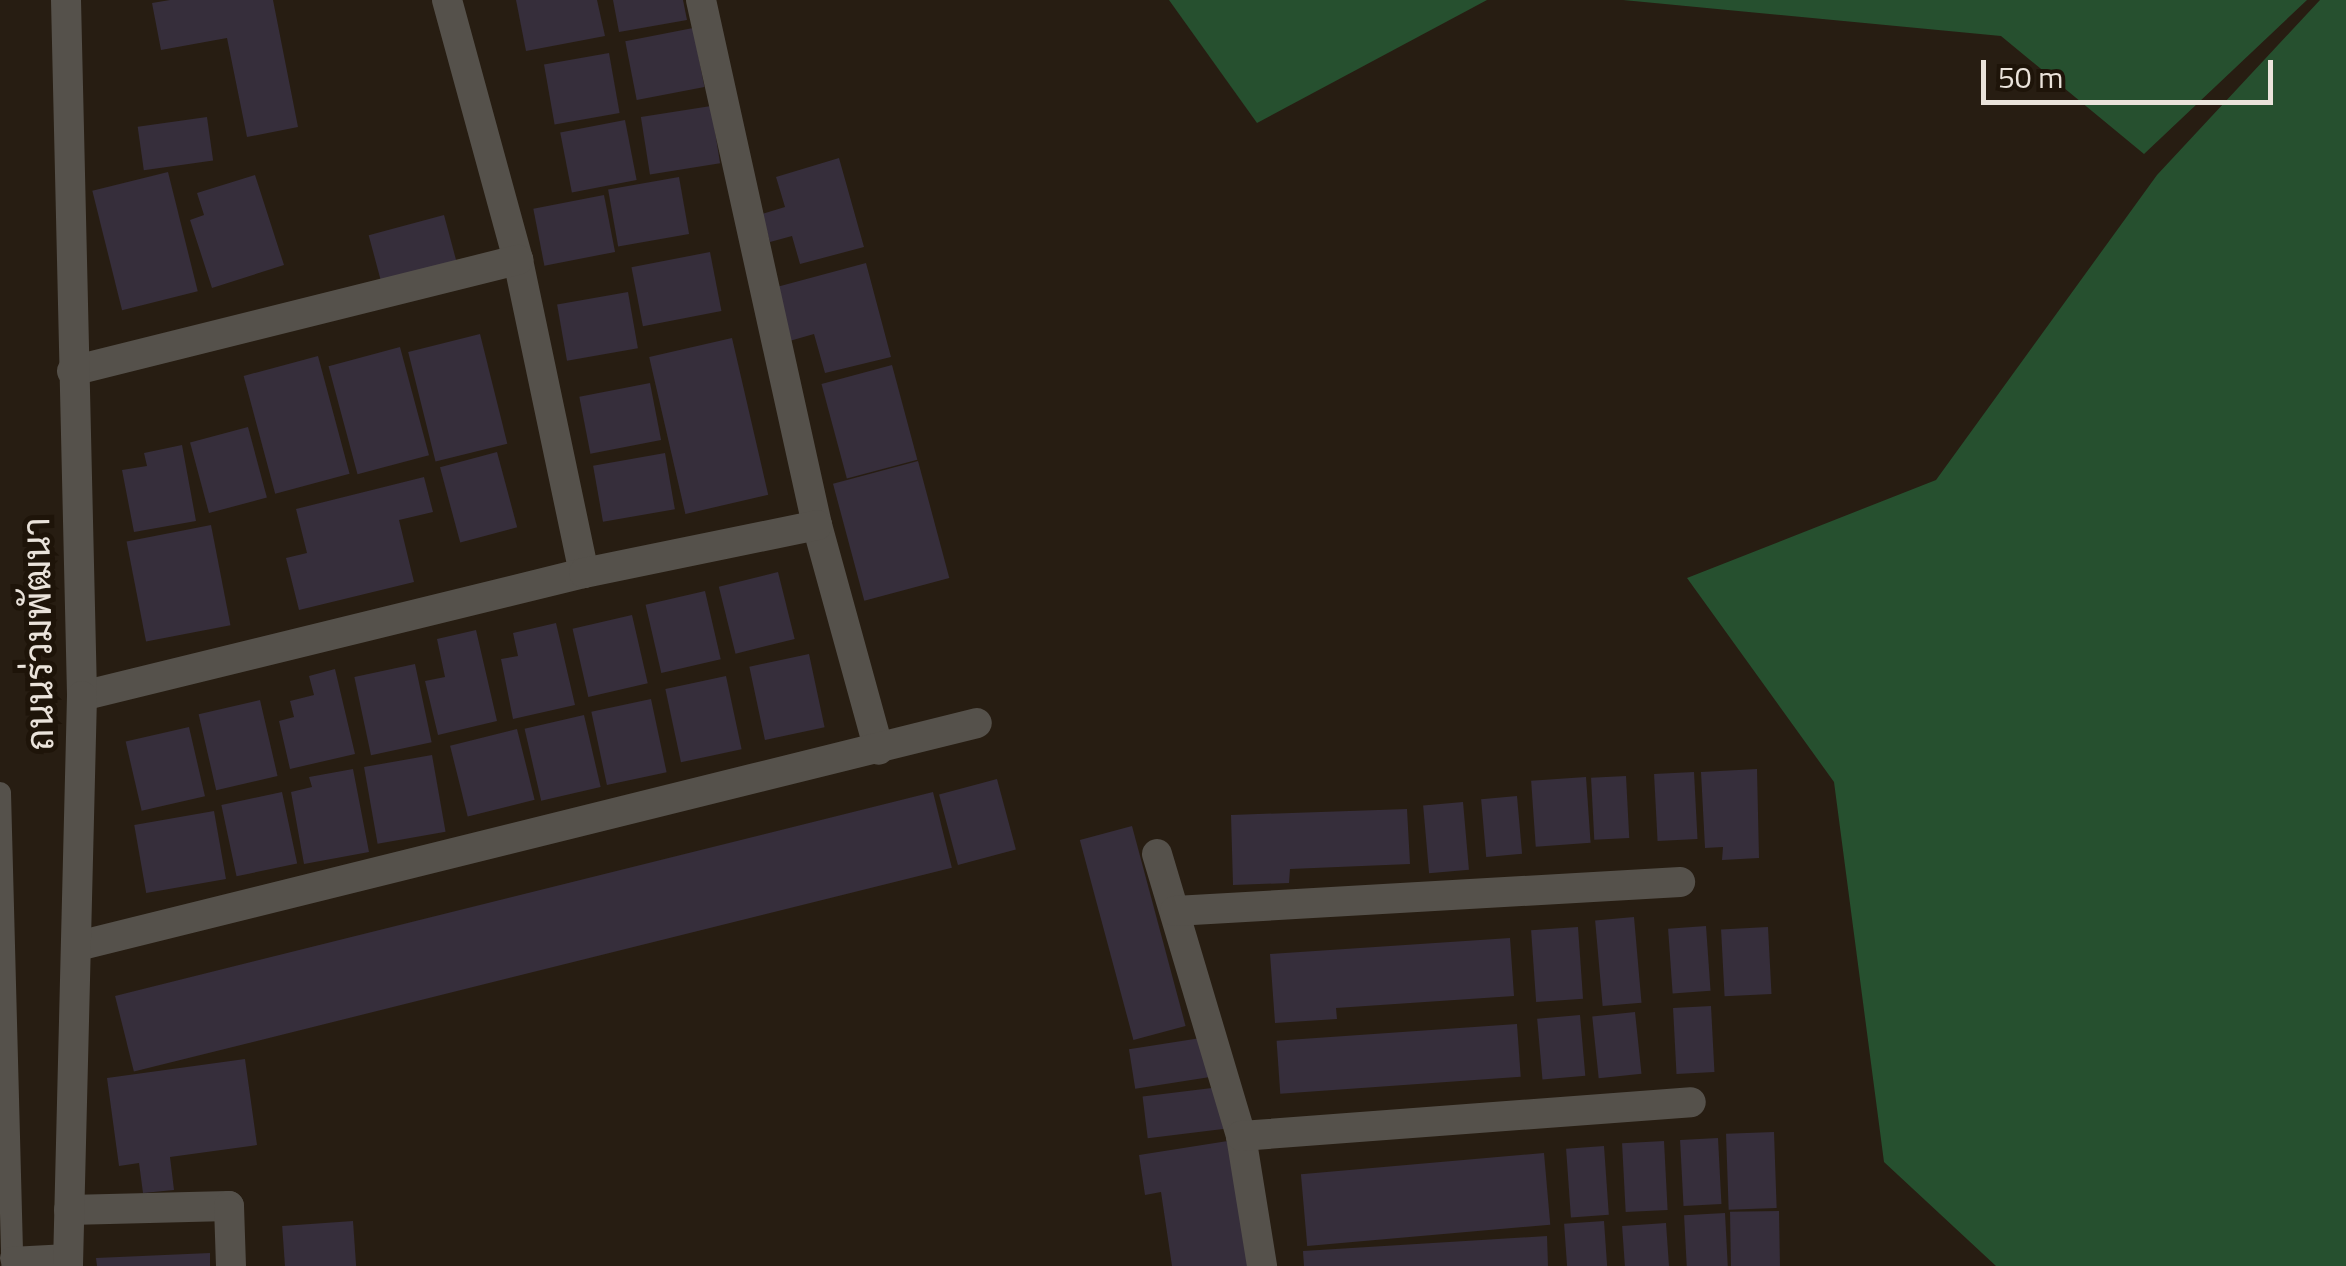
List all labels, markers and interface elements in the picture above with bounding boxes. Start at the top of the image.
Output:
scale bar [1986,40,2278,102]
text: 50 m [1998,54,2063,100]
street label: ถนนร่วมพัฒนา [13,517,63,751]

